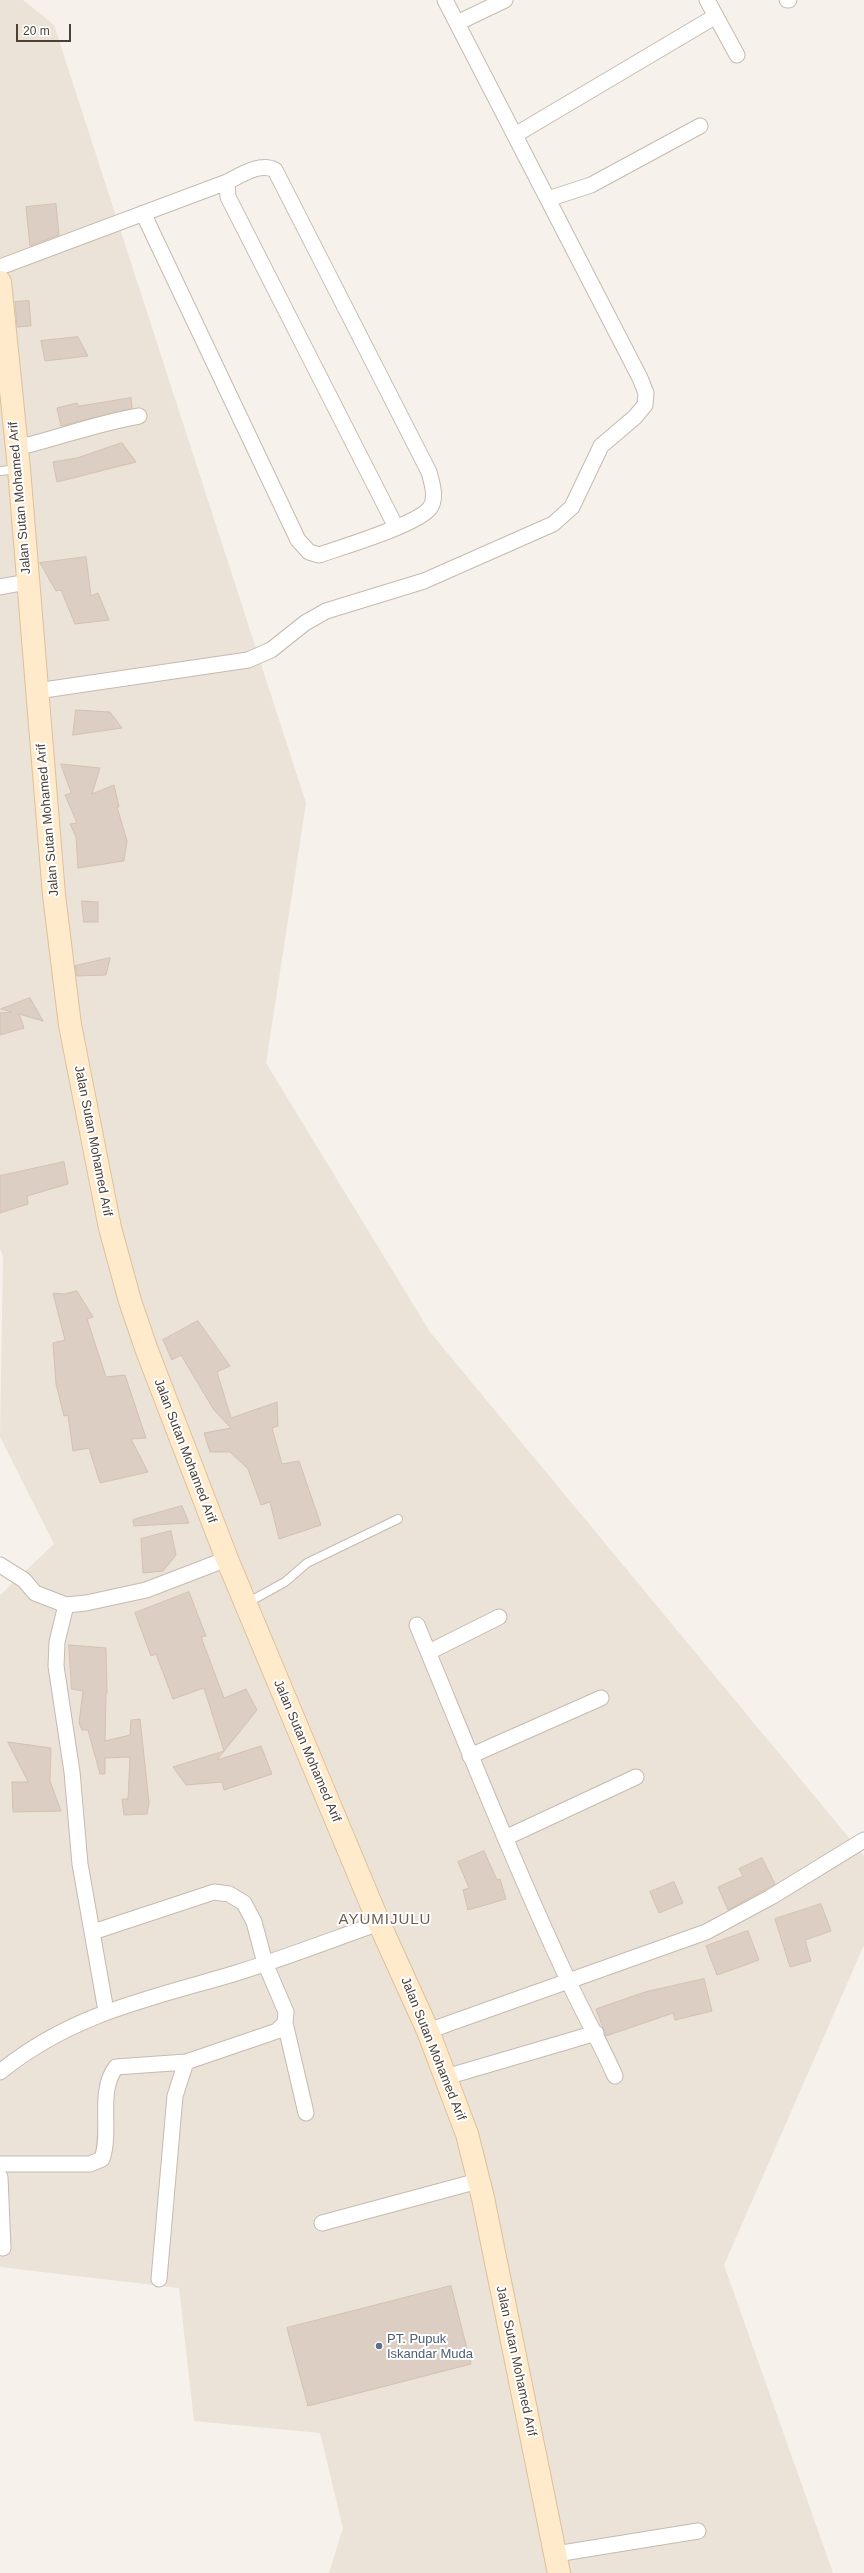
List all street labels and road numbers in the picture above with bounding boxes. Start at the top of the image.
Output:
street label: Jalan Sutan Mohamed Arif [6,421,34,575]
street label: Jalan Sutan Mohamed Arif [34,743,62,897]
street label: Jalan Sutan Mohamed Arif [71,1064,115,1218]
street label: Jalan Sutan Mohamed Arif [150,1377,220,1525]
street label: Jalan Sutan Mohamed Arif [270,1677,344,1825]
street label: Jalan Sutan Mohamed Arif [397,1975,469,2123]
street label: Jalan Sutan Mohamed Arif [492,2284,540,2438]

